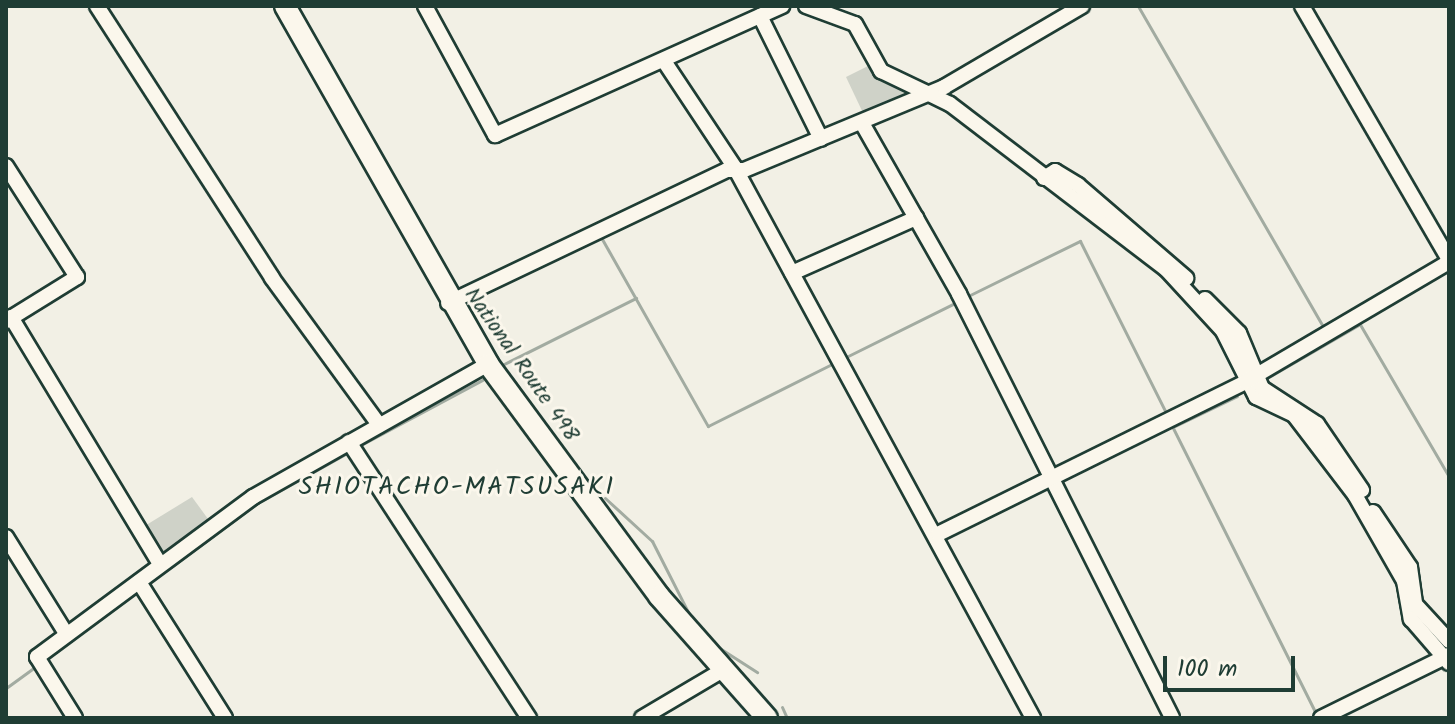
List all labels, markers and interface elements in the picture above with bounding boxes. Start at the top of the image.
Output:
street label: National Route 498 [458,283,584,447]
district label: SHIOTACHO-MATSUSAKI [299,472,615,504]
scale bar [1167,640,1299,690]
text: 100 m [1177,650,1237,689]

